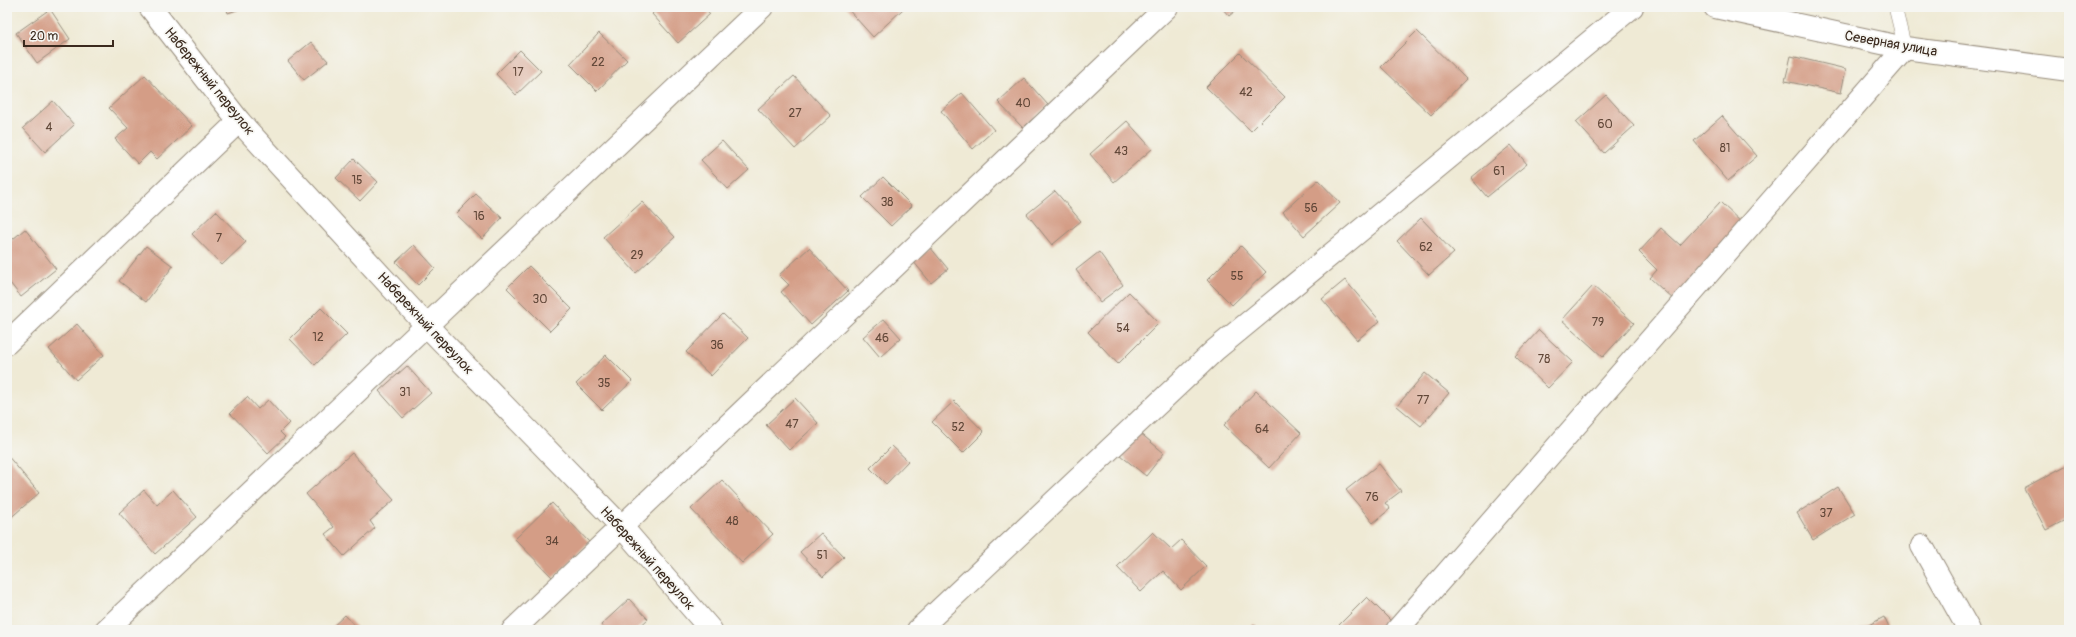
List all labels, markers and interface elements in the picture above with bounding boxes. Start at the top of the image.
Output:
scale bar [24,22,113,48]
street label: Набережный переулок [161,24,258,139]
street label: Северная улица [1843,27,1939,60]
text: 20 m [30,29,59,44]
house number: 22 [591,55,605,70]
house number: 17 [512,65,524,80]
house number: 42 [1239,85,1253,100]
house number: 40 [1015,96,1031,111]
house number: 27 [788,106,802,121]
house number: 60 [1597,117,1613,132]
house number: 4 [46,120,53,135]
house number: 81 [1720,141,1730,156]
house number: 43 [1114,144,1128,159]
house number: 61 [1493,164,1505,179]
house number: 15 [351,173,363,188]
house number: 38 [881,195,893,210]
house number: 56 [1304,201,1318,216]
house number: 16 [473,209,485,224]
house number: 7 [216,231,223,246]
house number: 62 [1419,240,1433,255]
house number: 29 [631,248,643,263]
street label: Набережный переулок [374,269,477,378]
house number: 55 [1230,269,1244,284]
house number: 30 [533,292,547,307]
house number: 79 [1592,315,1604,330]
house number: 54 [1116,321,1130,336]
house number: 12 [312,330,324,345]
house number: 46 [875,331,889,346]
house number: 36 [710,338,724,353]
house number: 78 [1538,352,1550,367]
house number: 35 [597,376,611,391]
house number: 31 [399,385,411,400]
house number: 77 [1417,393,1430,408]
house number: 47 [785,417,799,432]
house number: 52 [951,420,965,435]
house number: 64 [1255,422,1269,437]
house number: 76 [1365,490,1379,505]
street label: Набережный переулок [597,503,699,614]
house number: 37 [1819,506,1833,521]
house number: 48 [725,514,739,529]
house number: 34 [545,534,559,549]
house number: 51 [816,548,828,563]

